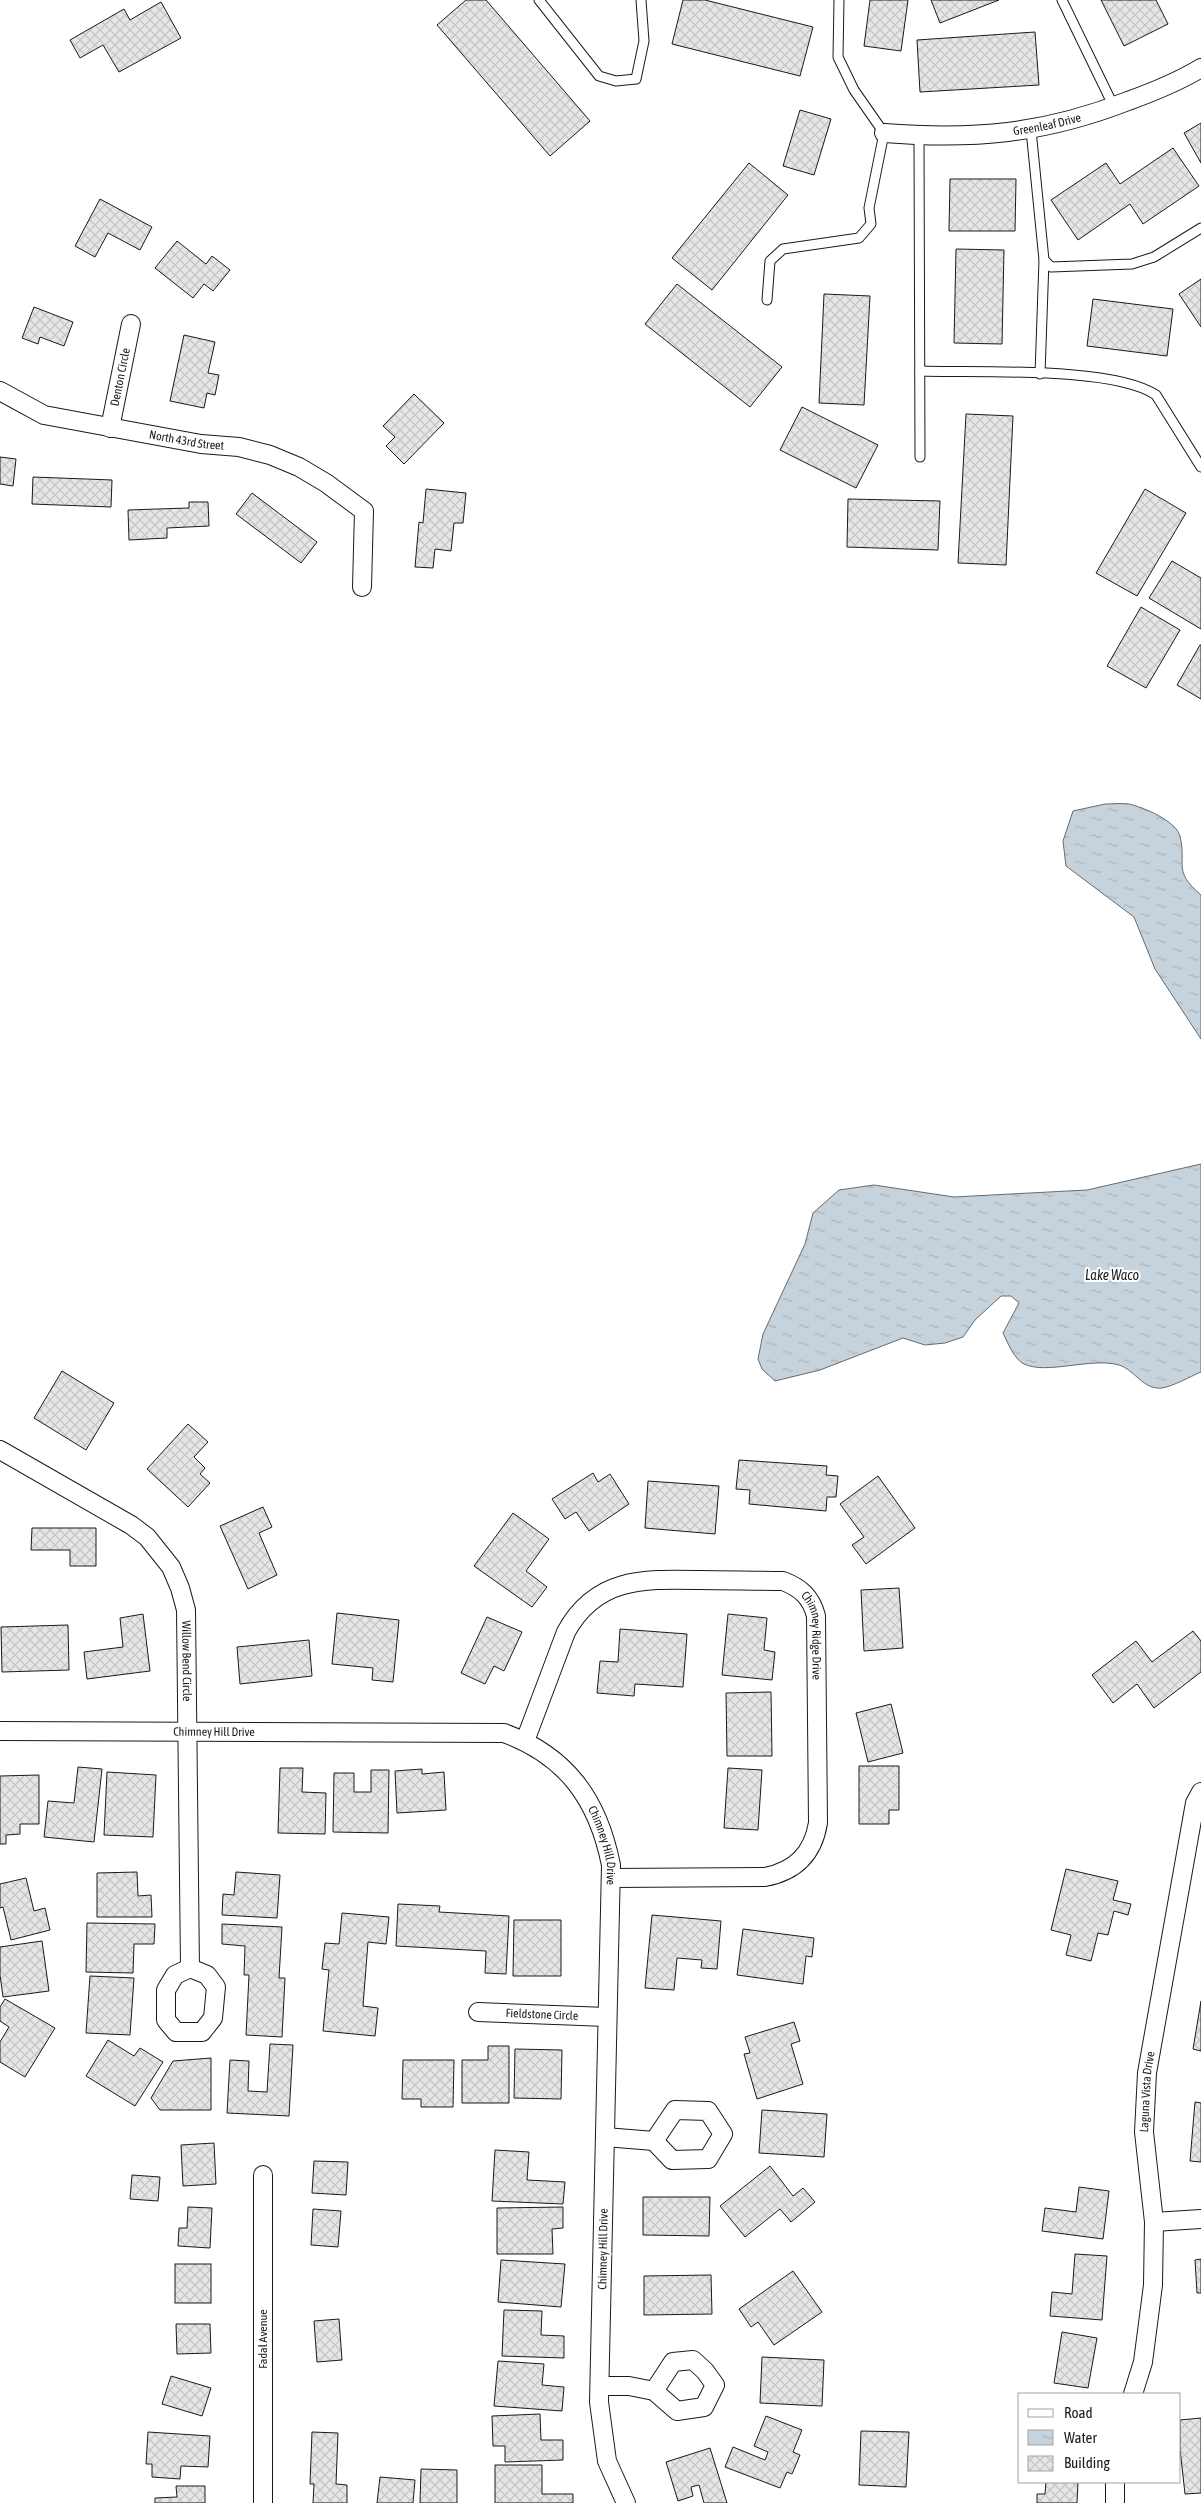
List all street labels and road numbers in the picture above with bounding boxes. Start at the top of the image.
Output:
street label: Greenleaf Drive [1012,110,1082,138]
street label: Denton Circle [108,347,133,407]
street label: North 43rd Street [148,428,225,453]
street label: Chimney Ridge Drive [798,1588,824,1680]
street label: Willow Bend Circle [179,1620,194,1702]
street label: Chimney Hill Drive [173,1725,255,1739]
street label: Chimney Hill Drive [585,1804,618,1885]
street label: Fieldstone Circle [505,2006,579,2023]
street label: Laguna Vista Drive [1137,2050,1158,2133]
street label: Chimney Hill Drive [595,2208,611,2290]
street label: Fadal Avenue [256,2309,270,2369]

